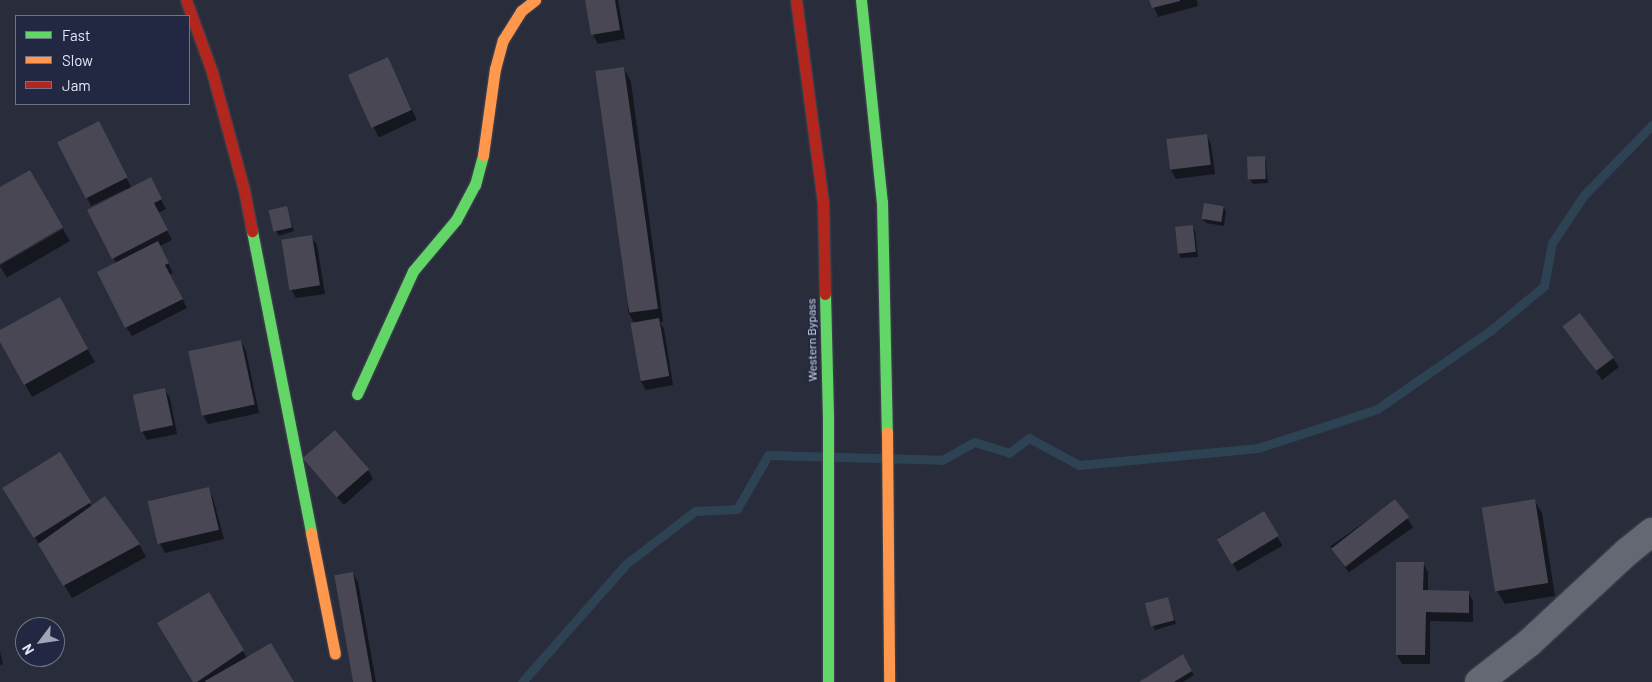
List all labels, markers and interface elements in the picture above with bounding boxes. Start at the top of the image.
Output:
legend [15,15,190,105]
text: Fast [62,26,90,44]
text: Slow [62,51,93,69]
text: Jam [62,76,91,94]
street label: Western Bypass [804,298,820,382]
north arrow [15,617,65,667]
text: N [18,641,37,658]

